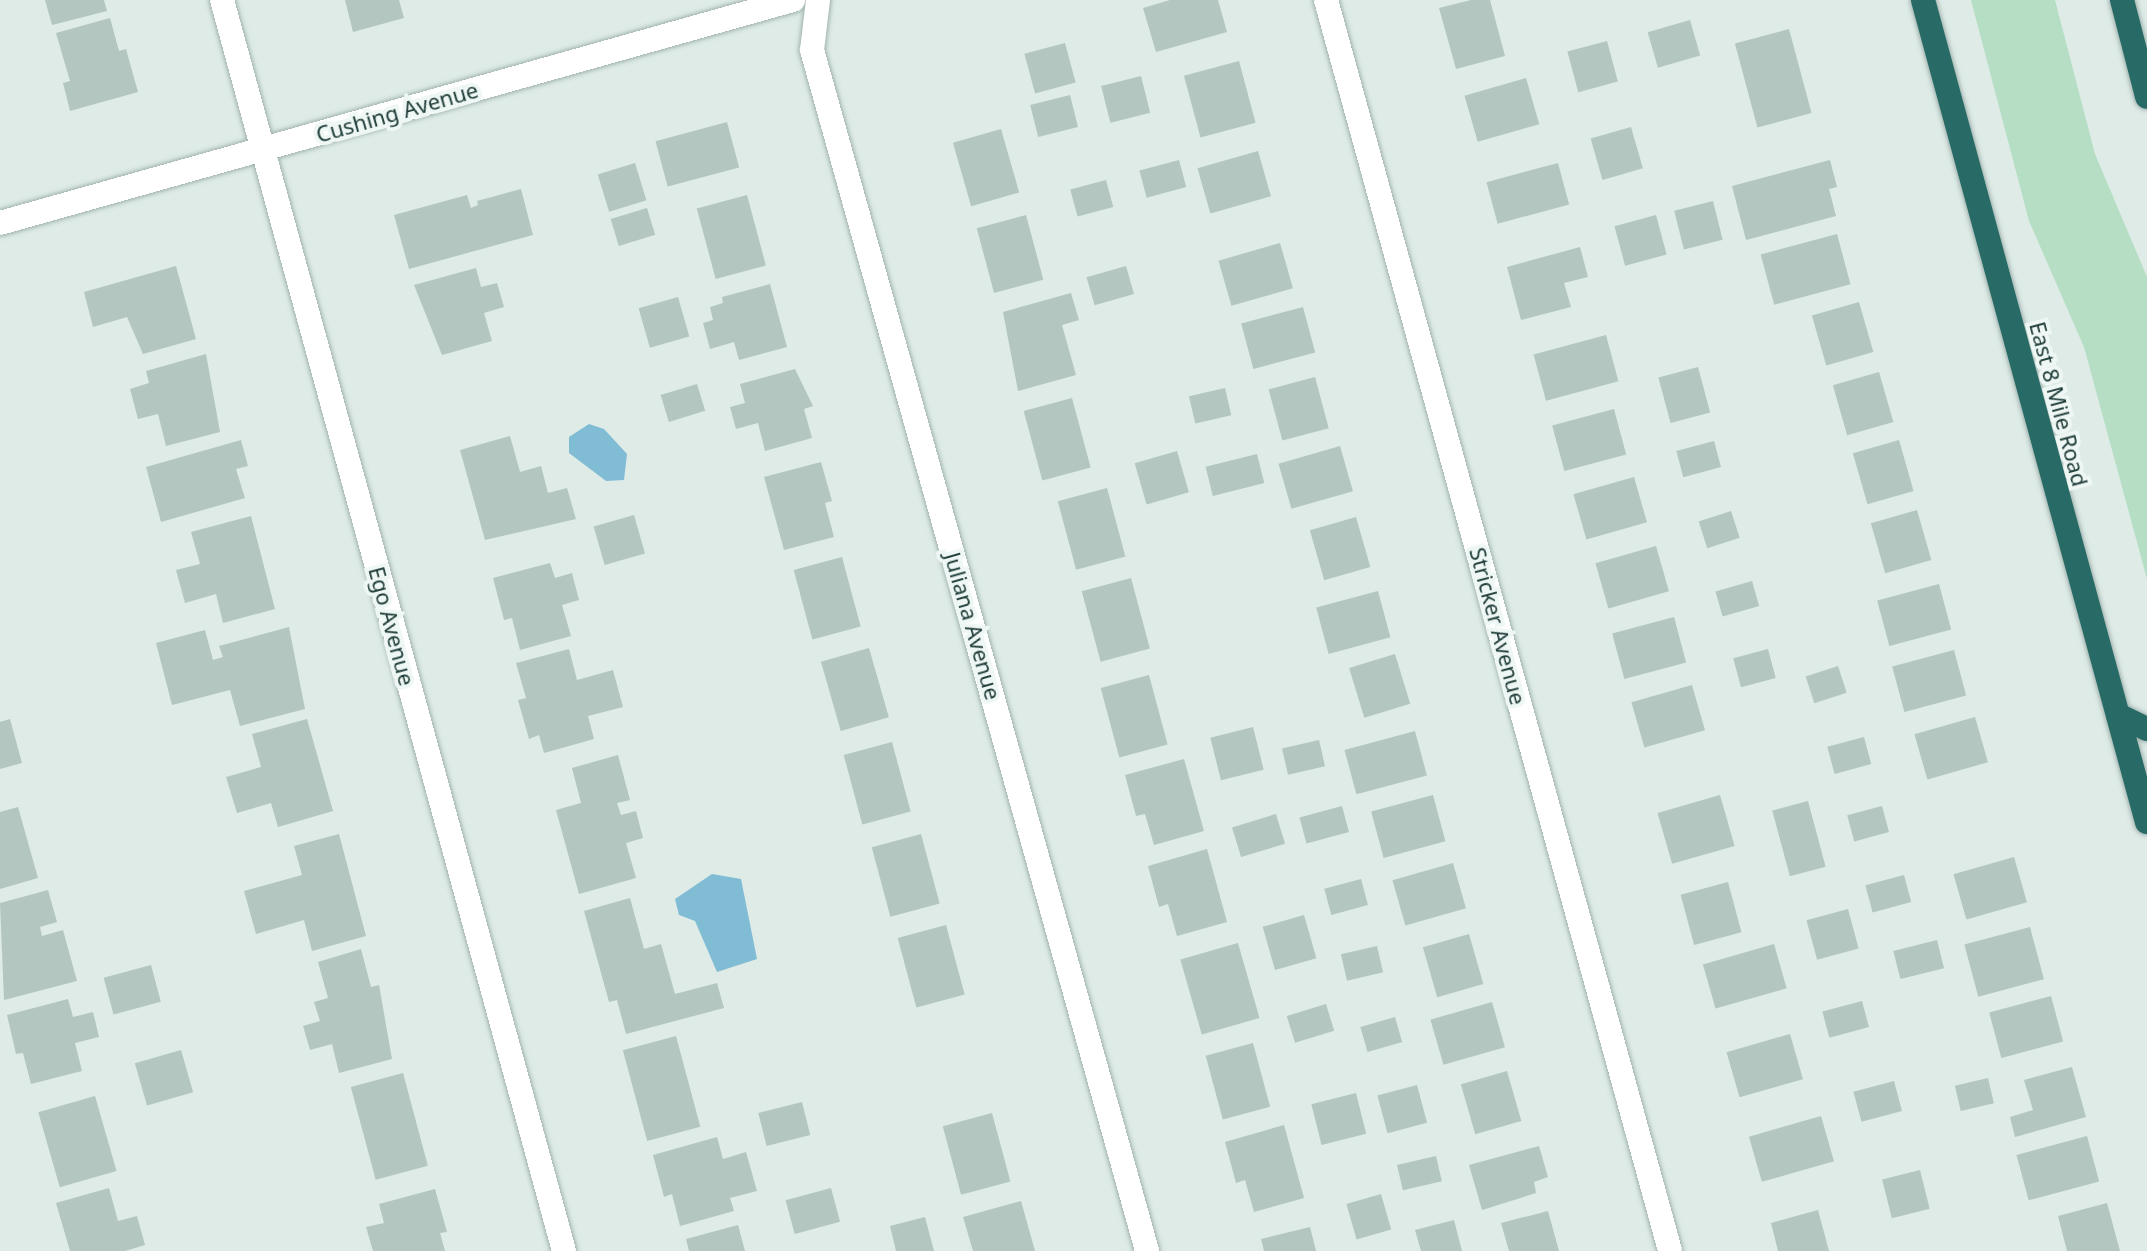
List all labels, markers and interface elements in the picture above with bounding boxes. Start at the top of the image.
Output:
street label: Cushing Avenue [313,76,481,148]
street label: East 8 Mile Road [2024,319,2094,489]
street label: Stricker Avenue [1464,545,1532,707]
street label: Juliana Avenue [939,549,1007,703]
street label: Ego Avenue [363,564,421,688]

